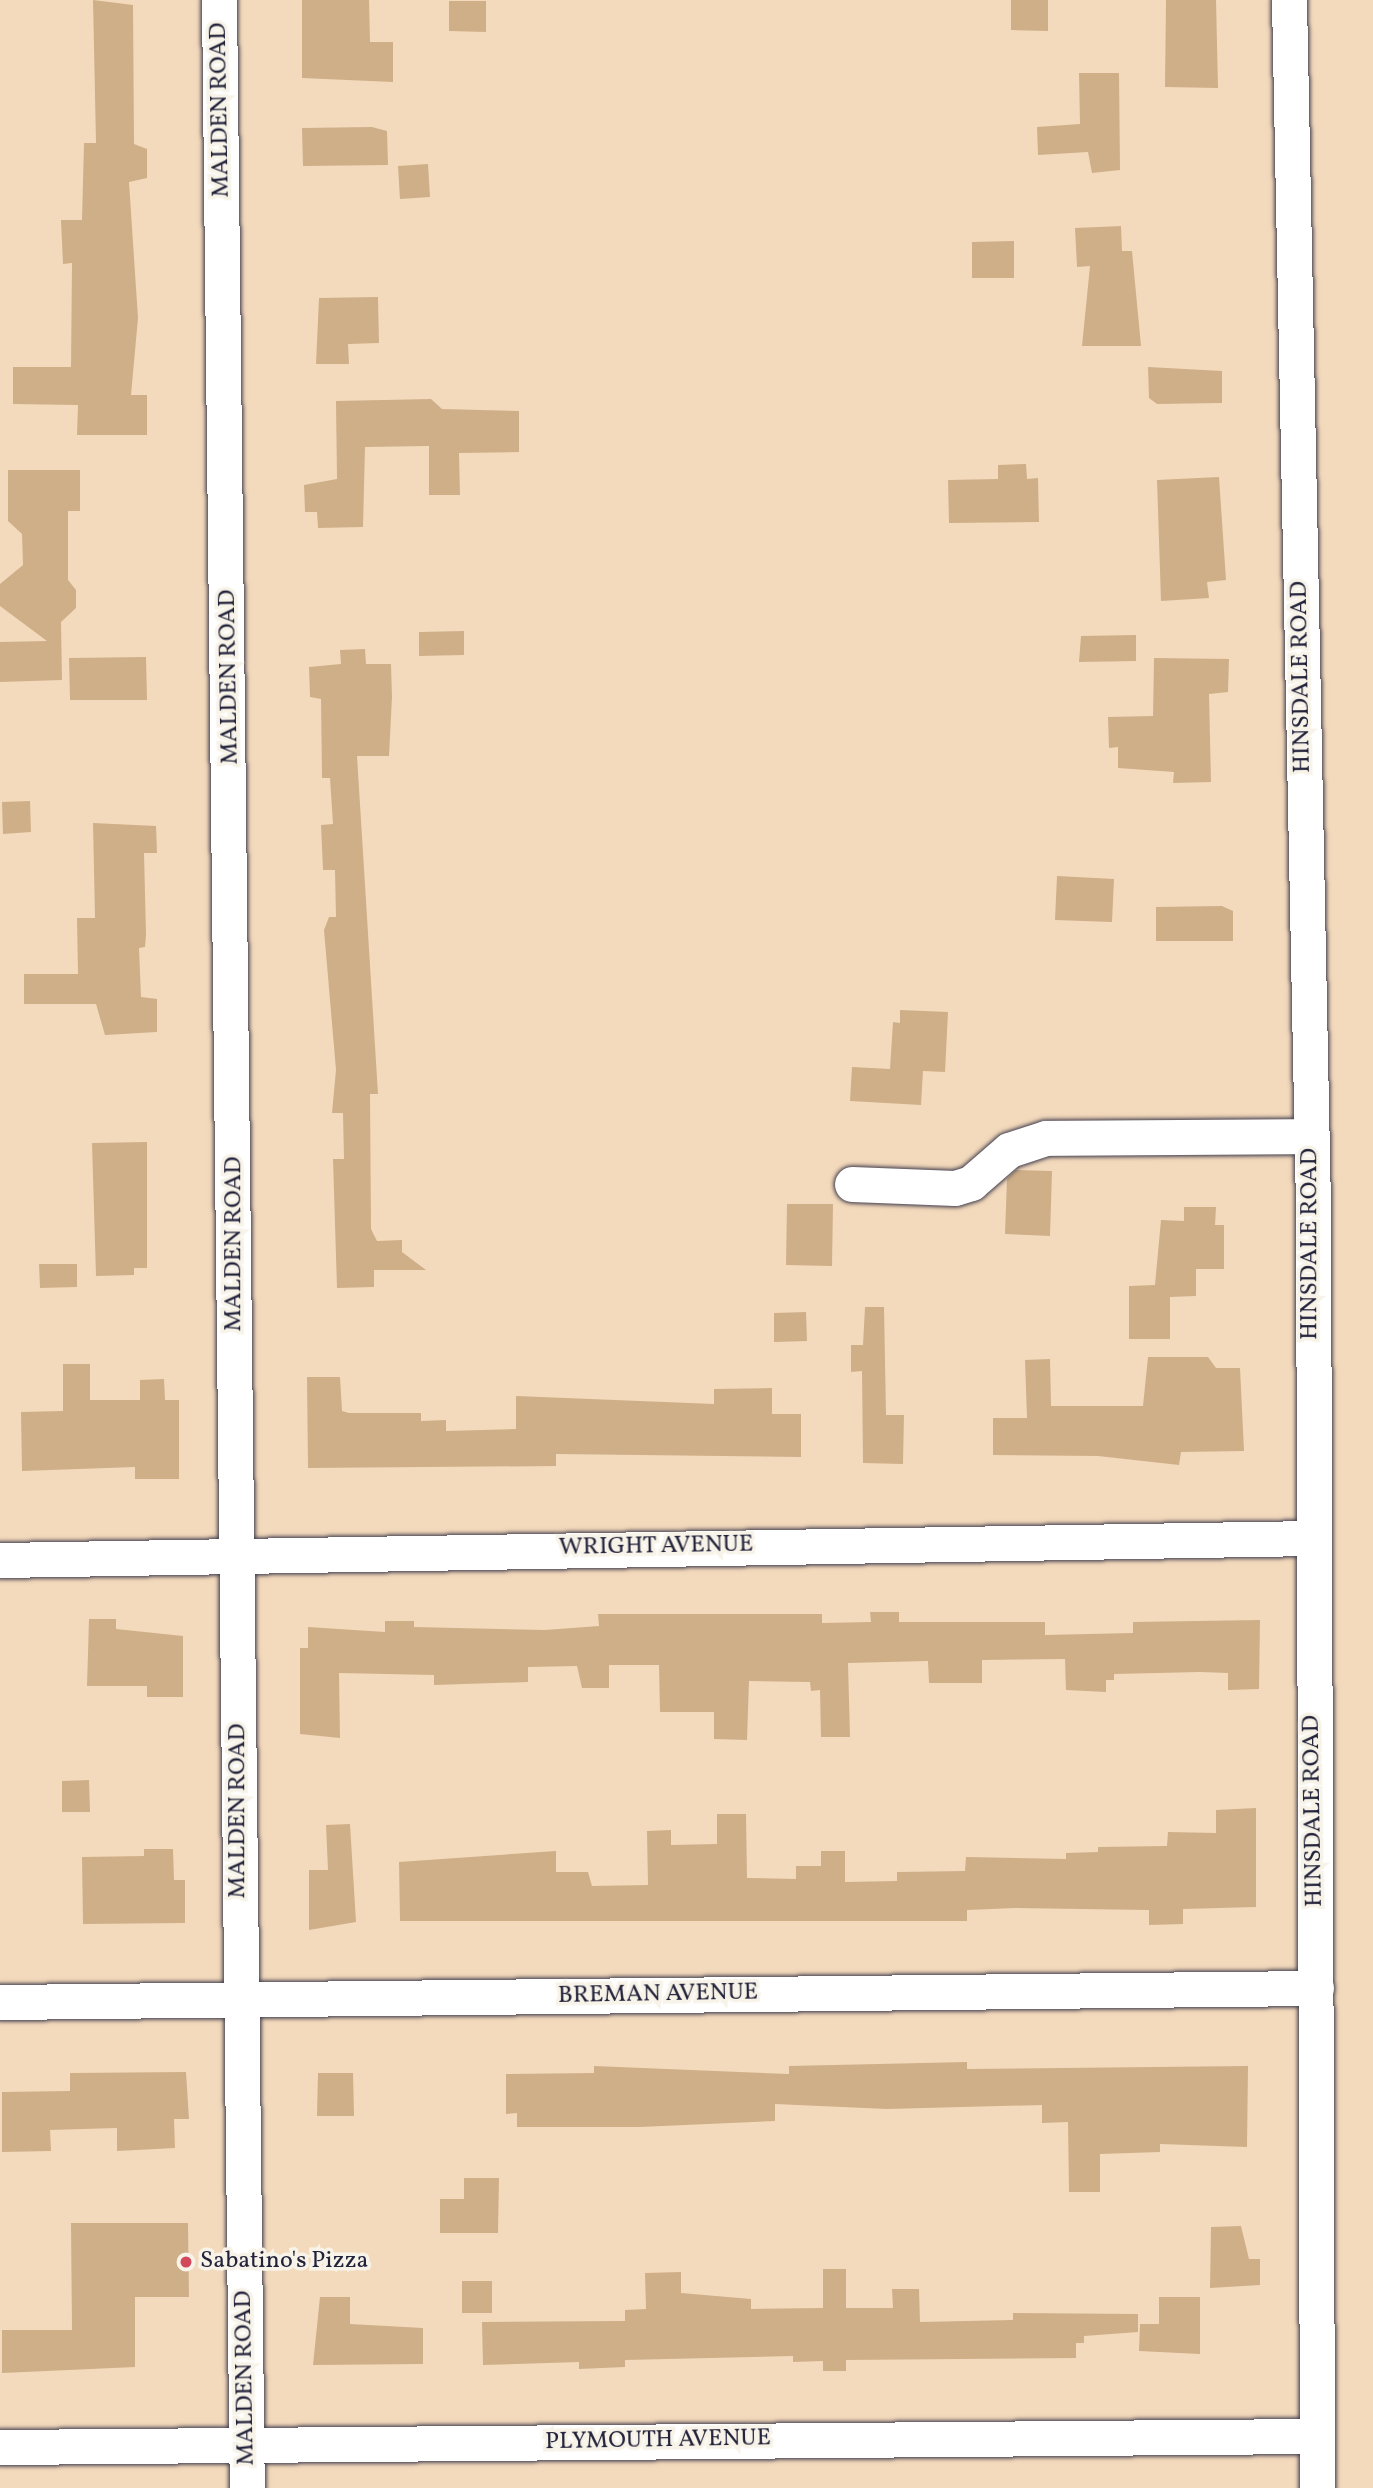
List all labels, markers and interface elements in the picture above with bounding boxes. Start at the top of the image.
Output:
street label: MALDEN ROAD [205,22,237,198]
street label: HINSDALE ROAD [1286,581,1318,773]
street label: MALDEN ROAD [214,589,246,765]
street label: HINSDALE ROAD [1297,1148,1325,1340]
street label: MALDEN ROAD [221,1156,249,1332]
street label: WRIGHT AVENUE [558,1531,754,1563]
street label: HINSDALE ROAD [1298,1715,1330,1907]
street label: MALDEN ROAD [225,1723,253,1899]
street label: BREMAN AVENUE [558,1979,758,2011]
place label: Sabatino's Pizza [200,2248,368,2276]
marker: Sabatino's Pizza [178,2254,194,2270]
street label: MALDEN ROAD [230,2290,262,2466]
street label: PLYMOUTH AVENUE [545,2425,771,2457]

